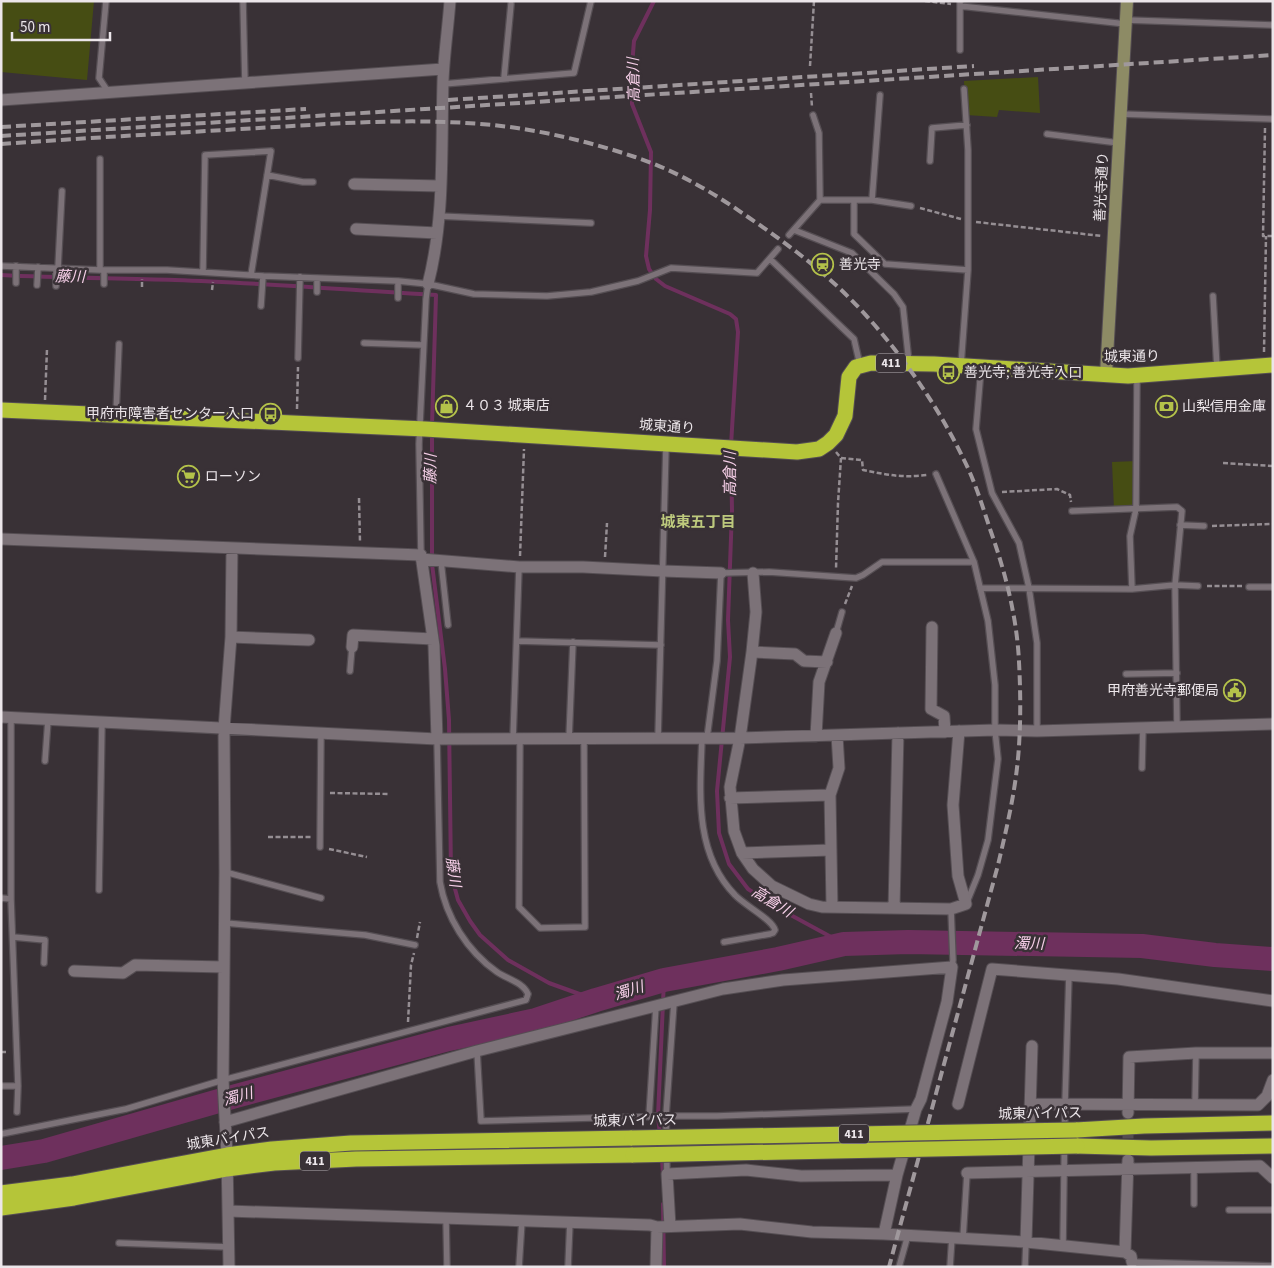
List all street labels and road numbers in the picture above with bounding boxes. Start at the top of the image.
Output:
street label: 善光寺通り [1090,152,1114,222]
street label: 城東通り [1104,347,1160,367]
road number: 411 [876,353,906,372]
street label: 城東通り [638,415,696,439]
street label: 城東バイパス [998,1103,1082,1125]
street label: 城東バイパス [593,1110,677,1132]
street label: 城東バイパス [185,1123,271,1155]
road number: 411 [839,1124,869,1144]
road number: 411 [300,1152,330,1170]

